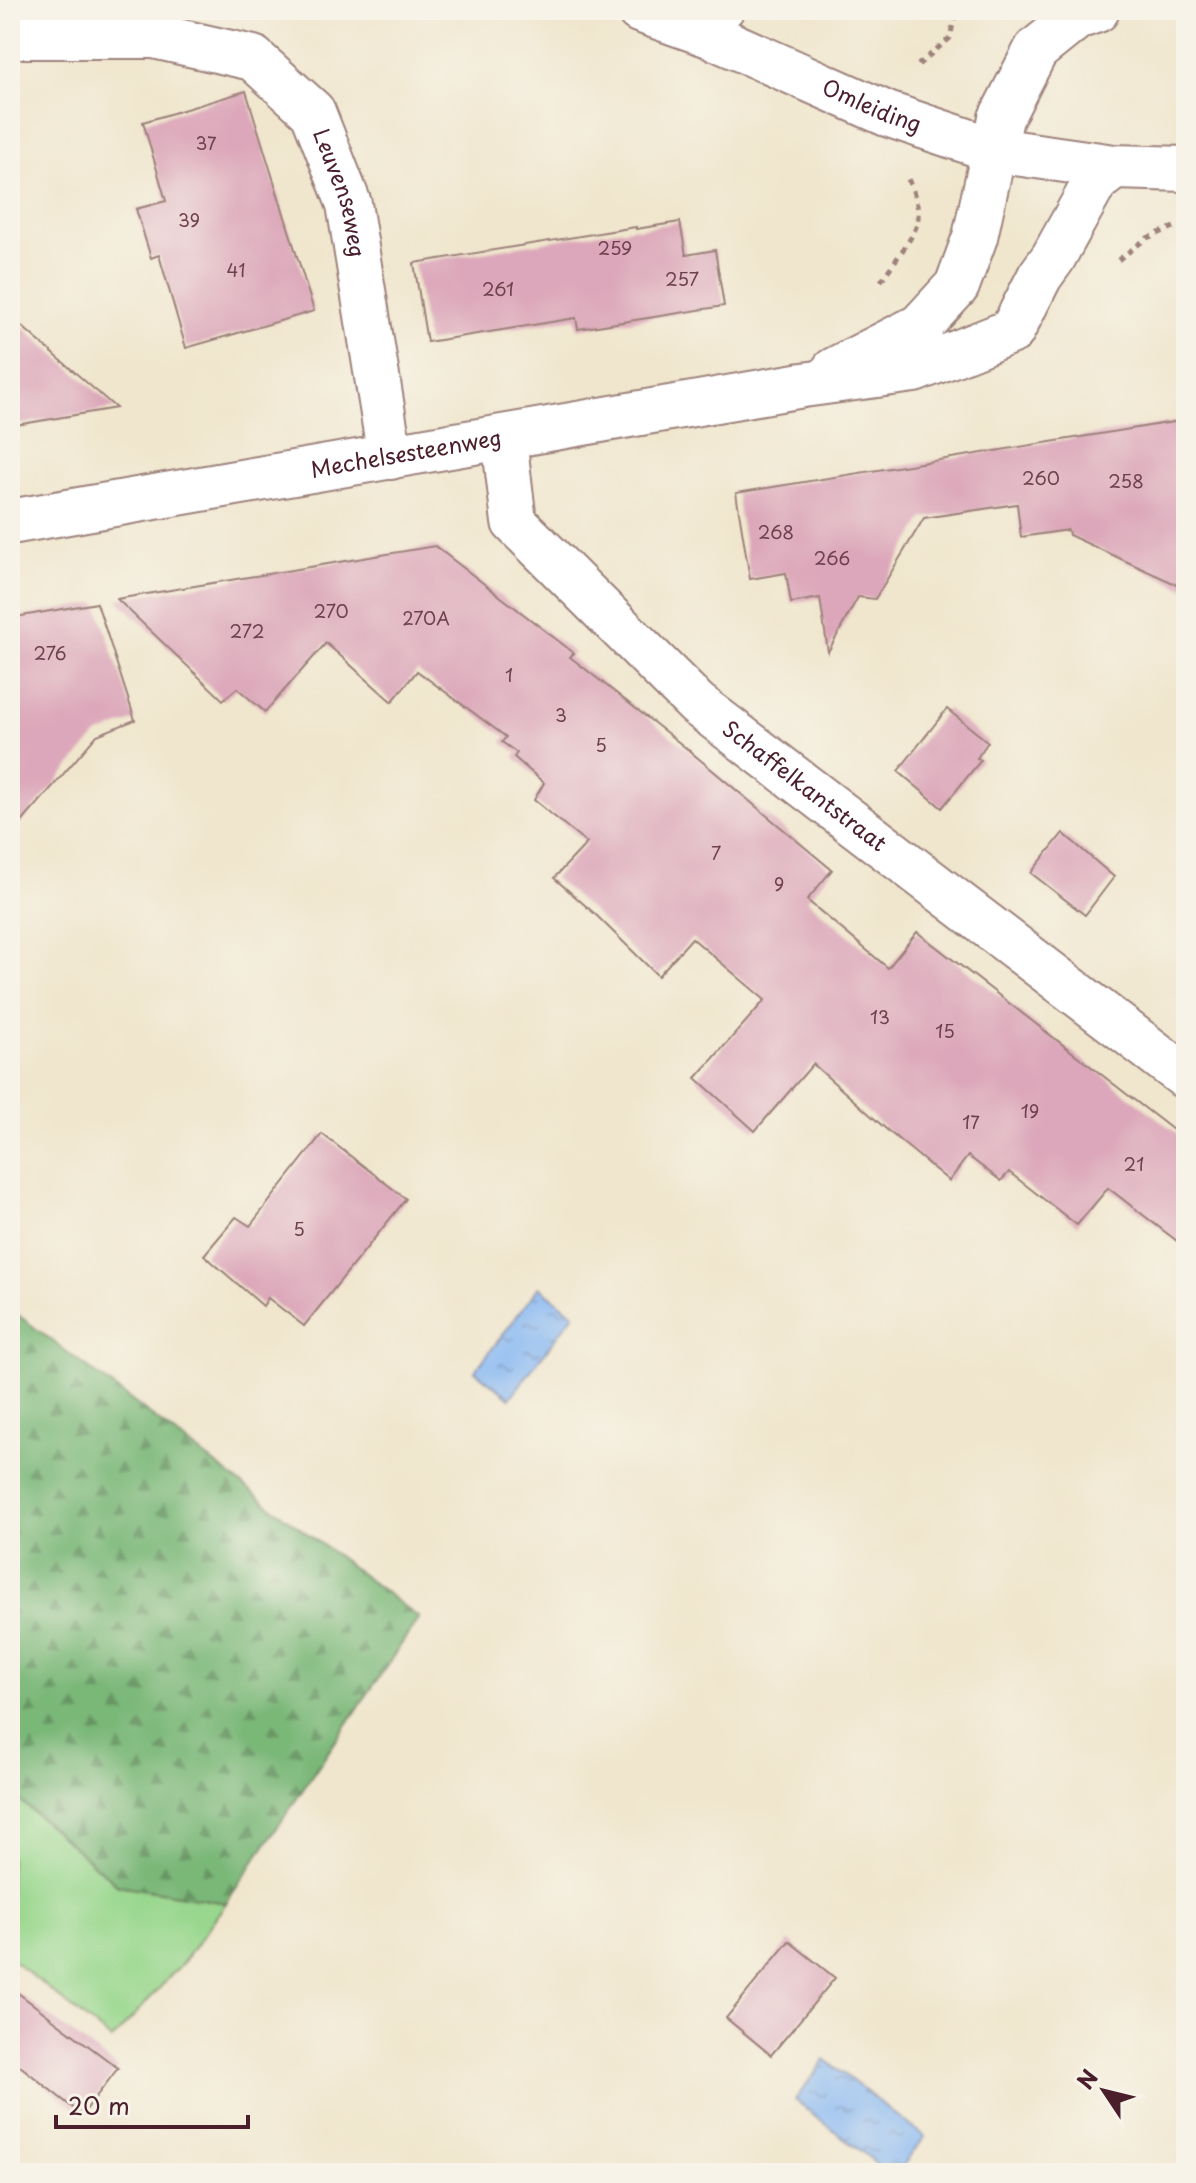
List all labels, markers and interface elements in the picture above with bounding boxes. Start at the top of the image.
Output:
street label: Omleiding [817,69,926,139]
street label: Leuvenseweg [306,123,375,260]
house number: 37 [195,129,217,156]
house number: 39 [178,206,200,233]
house number: 259 [598,234,632,261]
house number: 41 [227,256,245,283]
house number: 257 [665,265,699,292]
house number: 261 [482,275,514,302]
street label: Mechelsesteenweg [308,419,504,485]
house number: 260 [1022,464,1060,491]
house number: 258 [1108,467,1144,494]
house number: 268 [758,518,794,545]
house number: 266 [814,544,850,571]
house number: 270 [313,597,349,624]
house number: 270A [402,604,450,631]
house number: 272 [230,617,264,644]
house number: 276 [33,639,67,666]
house number: 1 [505,661,513,688]
house number: 3 [555,701,567,728]
street label: Schaffelkantstraat [716,711,895,858]
house number: 5 [595,731,607,758]
house number: 7 [711,839,721,866]
house number: 9 [774,870,784,897]
house number: 13 [870,1003,890,1030]
house number: 15 [935,1017,955,1044]
house number: 19 [1021,1097,1039,1124]
house number: 17 [962,1108,980,1135]
house number: 21 [1124,1150,1144,1177]
house number: 5 [293,1215,305,1242]
north arrow [1064,2051,1144,2131]
text: N [1068,2062,1105,2095]
scale bar [56,2079,248,2129]
text: 20 m [68,2087,130,2123]

